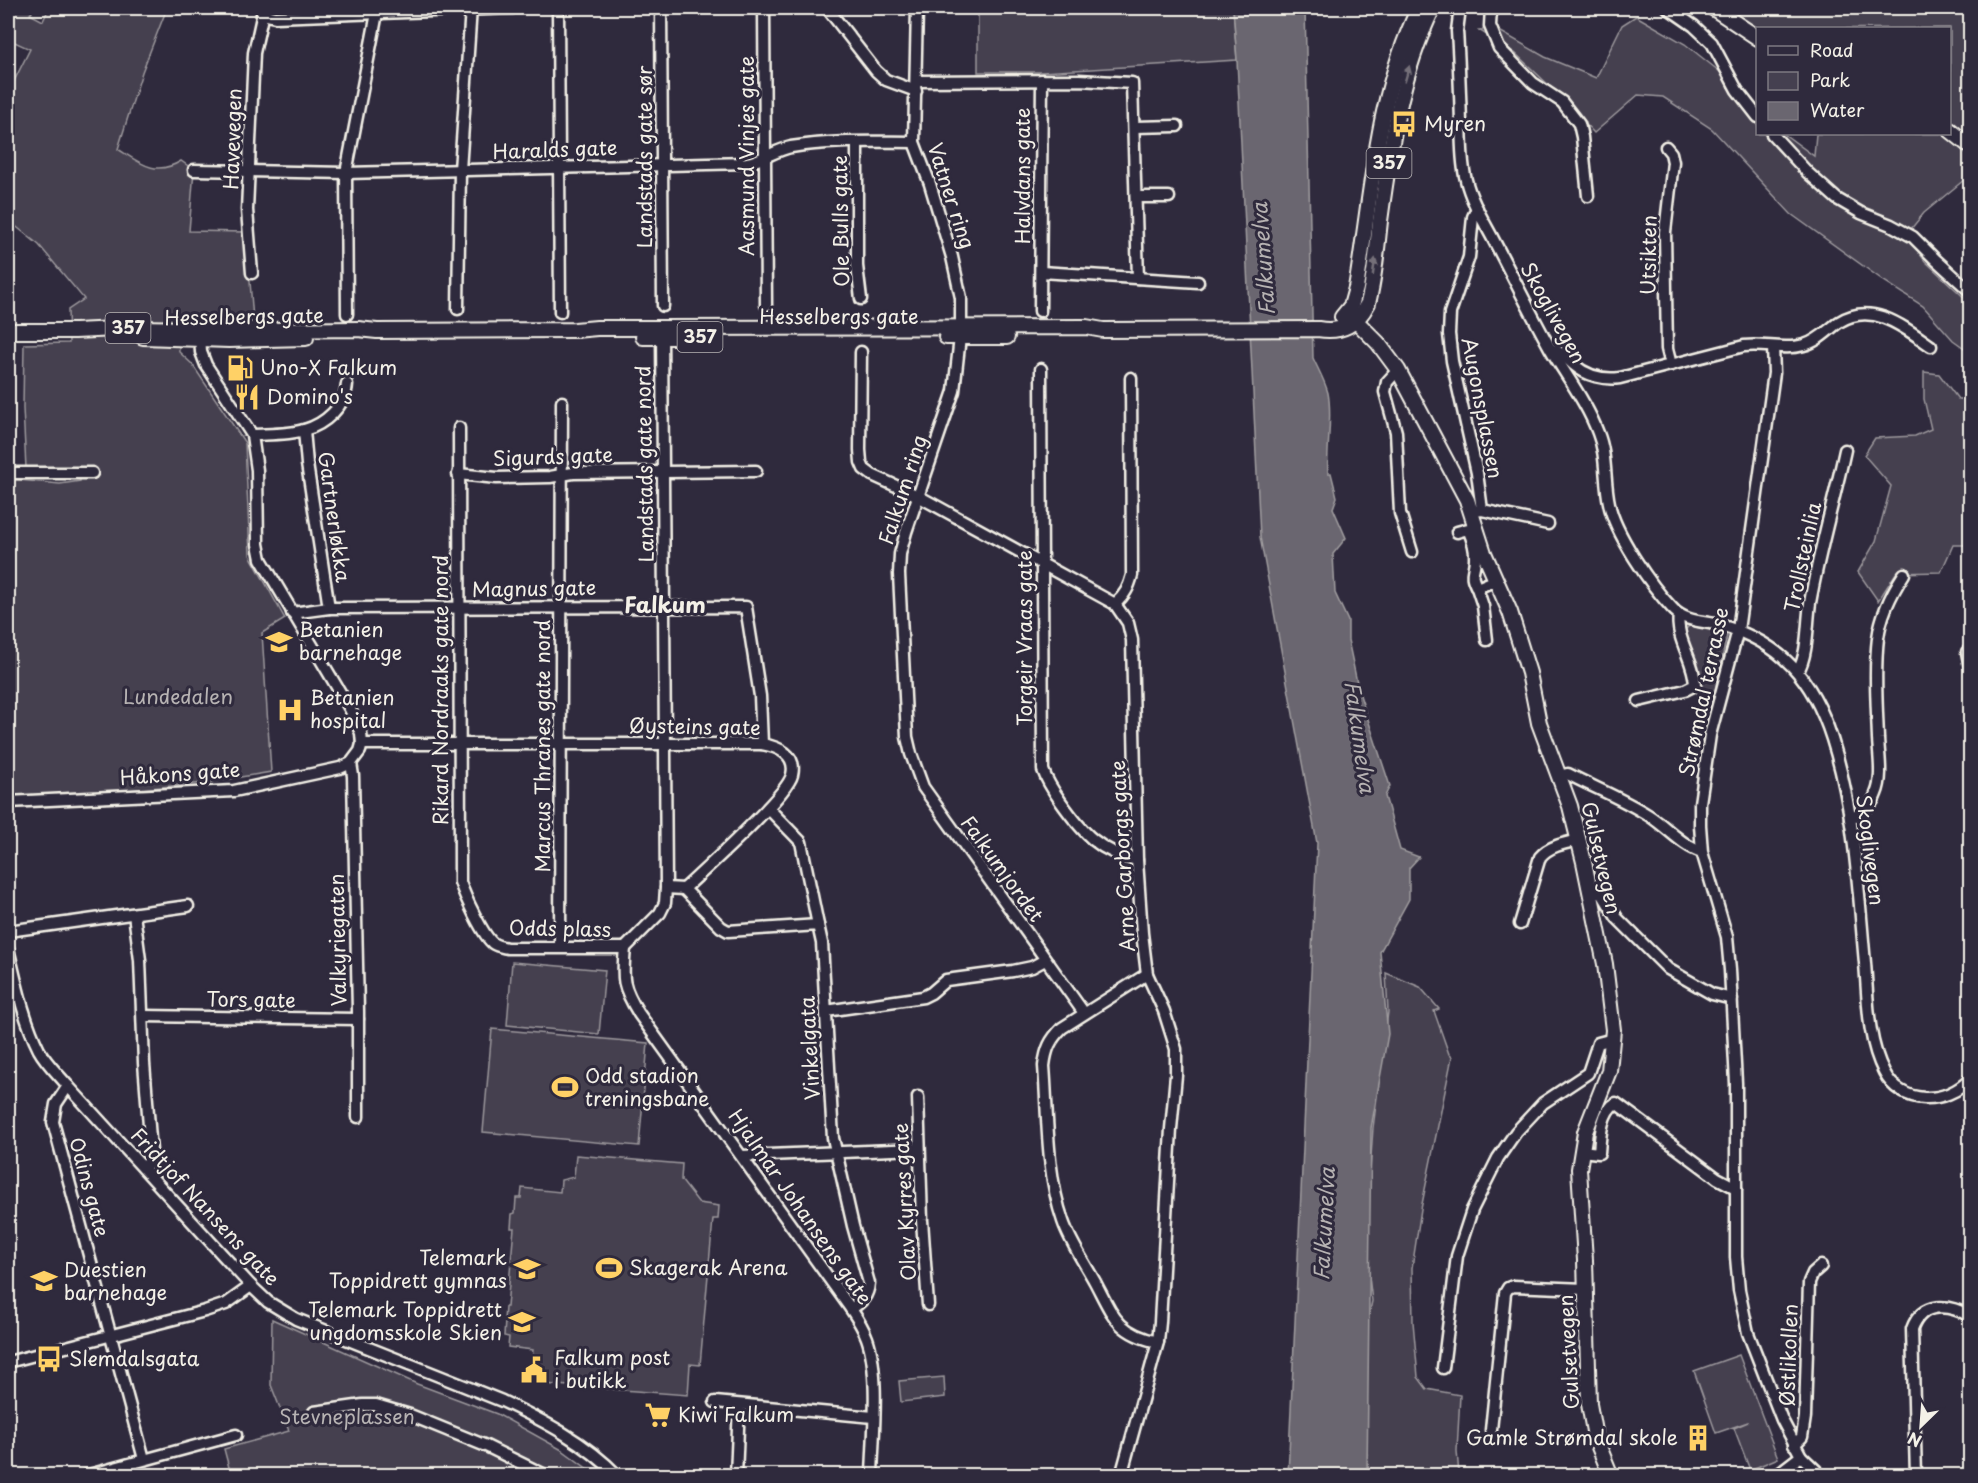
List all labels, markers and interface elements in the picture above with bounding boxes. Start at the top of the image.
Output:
legend [1756,27,1951,135]
text: Road [1810,36,1854,63]
street label: Aasmund Vinjes gate [731,56,761,256]
street label: Landstads gate sør [629,65,659,248]
one-way arrow [1403,65,1412,83]
text: Park [1810,66,1850,93]
street label: Havevegen [215,88,249,190]
text: Water [1810,96,1865,123]
street label: Halvdans gate [1007,108,1037,244]
place label: Myren [1424,108,1486,138]
bus stop icon: Myren [1389,109,1419,139]
street label: Haralds gate [492,132,618,166]
street label: Vatner ring [921,139,983,252]
road number: 357 [1366,148,1412,178]
street label: Ole Bulls gate [824,155,856,287]
water label: Falkumelva [1242,200,1282,317]
street label: Utsikten [1632,215,1664,295]
street label: Skoglivegen [1514,256,1594,369]
one-way arrow [1370,257,1379,276]
street label: Hesselbergs gate [164,300,324,332]
street label: Hesselbergs gate [759,301,919,331]
road number: 357 [106,313,150,343]
road number: 357 [678,322,722,352]
street label: Augonsplassen [1455,335,1511,481]
place label: Uno-X Falkum [260,352,397,382]
fuel station icon: Uno-X Falkum [225,353,255,383]
street label: Landstads gate nord [627,365,661,563]
place label: Domino's [267,381,353,411]
restaurant icon: Domino's [232,382,262,412]
street label: Falkum ring [870,431,934,548]
street label: Sigurds gate [493,439,613,473]
street label: Gartnerløkka [311,450,359,585]
street label: Trollsteinlia [1776,498,1828,615]
street label: Torgeir Vraas gate [1009,550,1039,726]
street label: Rikard Nordraaks gate nord [425,555,455,825]
street label: Magnus gate [472,572,596,604]
district label: Falkum [624,587,706,620]
street label: Strømdal terrasse [1670,604,1736,779]
place label: Betanien barnehage [299,614,402,667]
street label: Marcus Thranes gate nord [527,619,557,873]
school or university icon: Betanien barnehage [264,627,294,657]
water label: Falkumelva [1337,678,1385,796]
park label: Lundedalen [123,681,233,711]
place label: Betanien hospital [310,682,394,735]
hospital icon: Betanien hospital [275,695,305,725]
street label: Øysteins gate [629,710,761,742]
street label: Håkons gate [119,754,241,792]
street label: Arne Garborgs gate [1102,759,1142,953]
street label: Skoglivegen [1849,793,1893,907]
street label: Gulsetvegen [1574,798,1629,917]
street label: Falkumjordet [954,809,1052,928]
street label: Valkyriegaten [321,873,353,1007]
street label: Odds plass [509,912,611,944]
street label: Tors gate [206,983,296,1015]
street label: Vinkelgata [791,995,827,1101]
place label: Odd stadion treningsbane [585,1060,710,1113]
sports icon: Odd stadion treningsbane [550,1072,580,1102]
street label: Hjalmar Johansens gate [722,1103,880,1310]
street label: Fridtjof Nansens gate [124,1121,287,1292]
street label: Olav Kyrres gate [885,1122,923,1282]
street label: Odins gate [62,1133,118,1240]
water label: Falkumelva [1304,1165,1342,1281]
place label: Telemark Toppidrett gymnas [329,1242,507,1295]
place label: Skagerak Arena [629,1252,787,1282]
sports icon: Skagerak Arena [594,1253,624,1283]
place label: Duestien barnehage [64,1254,167,1307]
school or university icon: Telemark Toppidrett gymnas [512,1254,542,1284]
school or university icon: Duestien barnehage [29,1266,59,1296]
place label: Telemark Toppidrett ungdomsskole Skien [308,1294,502,1347]
street label: Gulsetvegen [1550,1294,1586,1410]
street label: Østlikollen [1771,1303,1805,1407]
school or university icon: Telemark Toppidrett ungdomsskole Skien [507,1307,537,1337]
place label: Falkum post i butikk [554,1342,670,1395]
place label: Slemdalsgata [69,1343,200,1373]
bus stop icon: Slemdalsgata [34,1344,64,1374]
public building icon: Falkum post i butikk [519,1355,549,1385]
north arrow [1891,1396,1951,1456]
place label: Kiwi Falkum [678,1399,794,1429]
supermarket icon: Kiwi Falkum [643,1400,673,1430]
park label: Stevneplassen [279,1401,415,1431]
place label: Gamle Strømdal skole [1466,1422,1678,1452]
building icon: Gamle Strømdal skole [1683,1423,1713,1453]
text: N [1903,1427,1925,1454]

